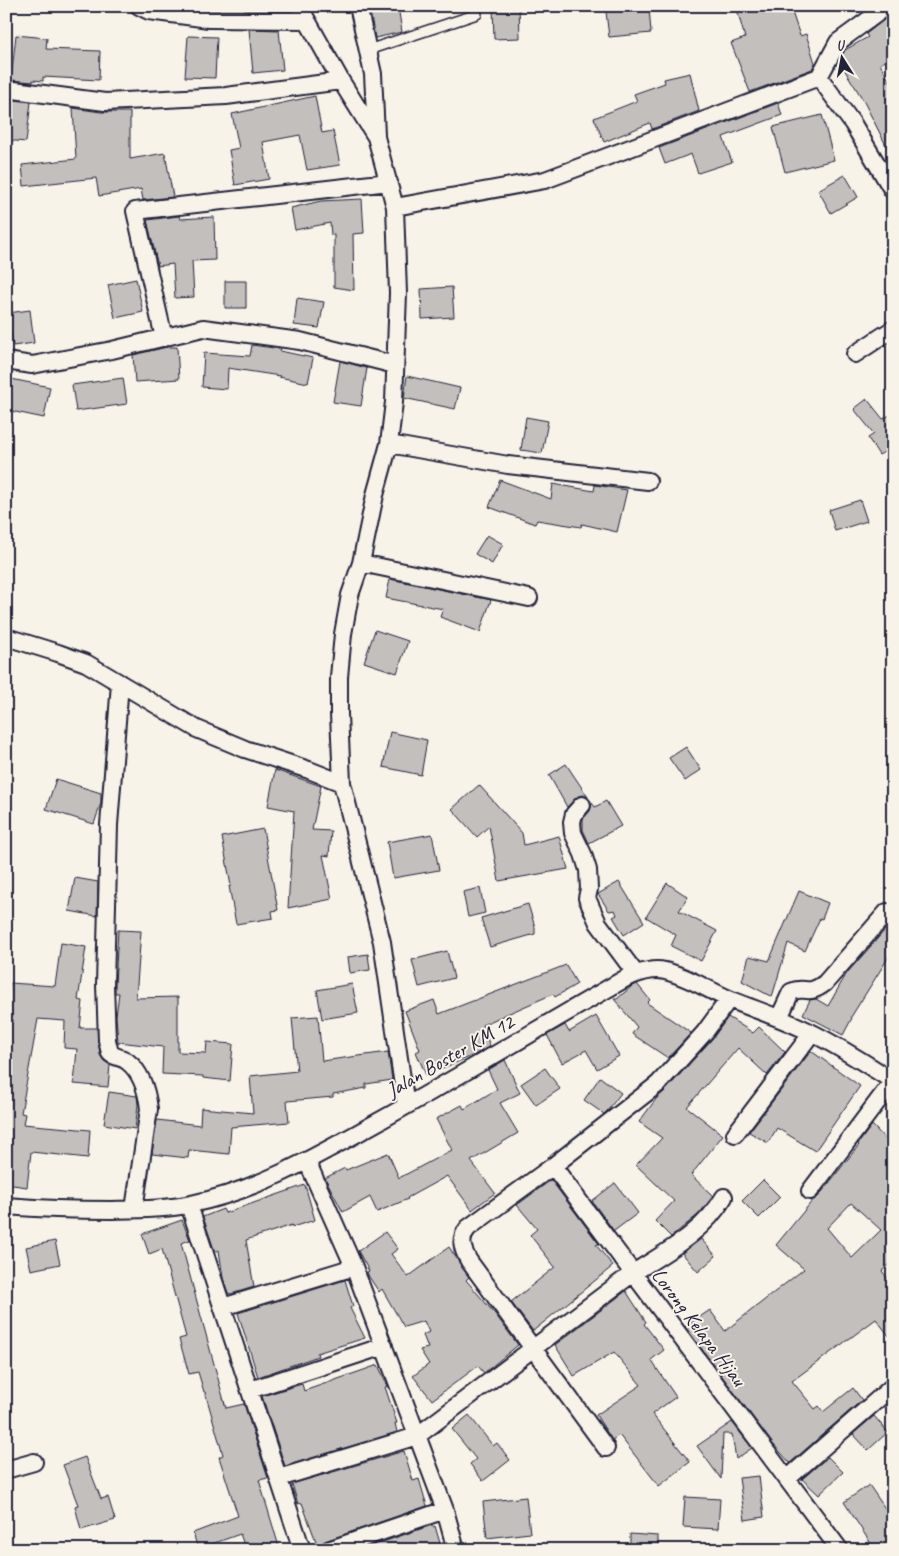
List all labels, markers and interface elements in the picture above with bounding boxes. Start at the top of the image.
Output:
north arrow [816,32,866,82]
text: U [835,36,848,55]
street label: Jalan Boster KM 12 [381,1008,520,1104]
street label: Lorong Kelapa Hijau [646,1263,753,1392]

